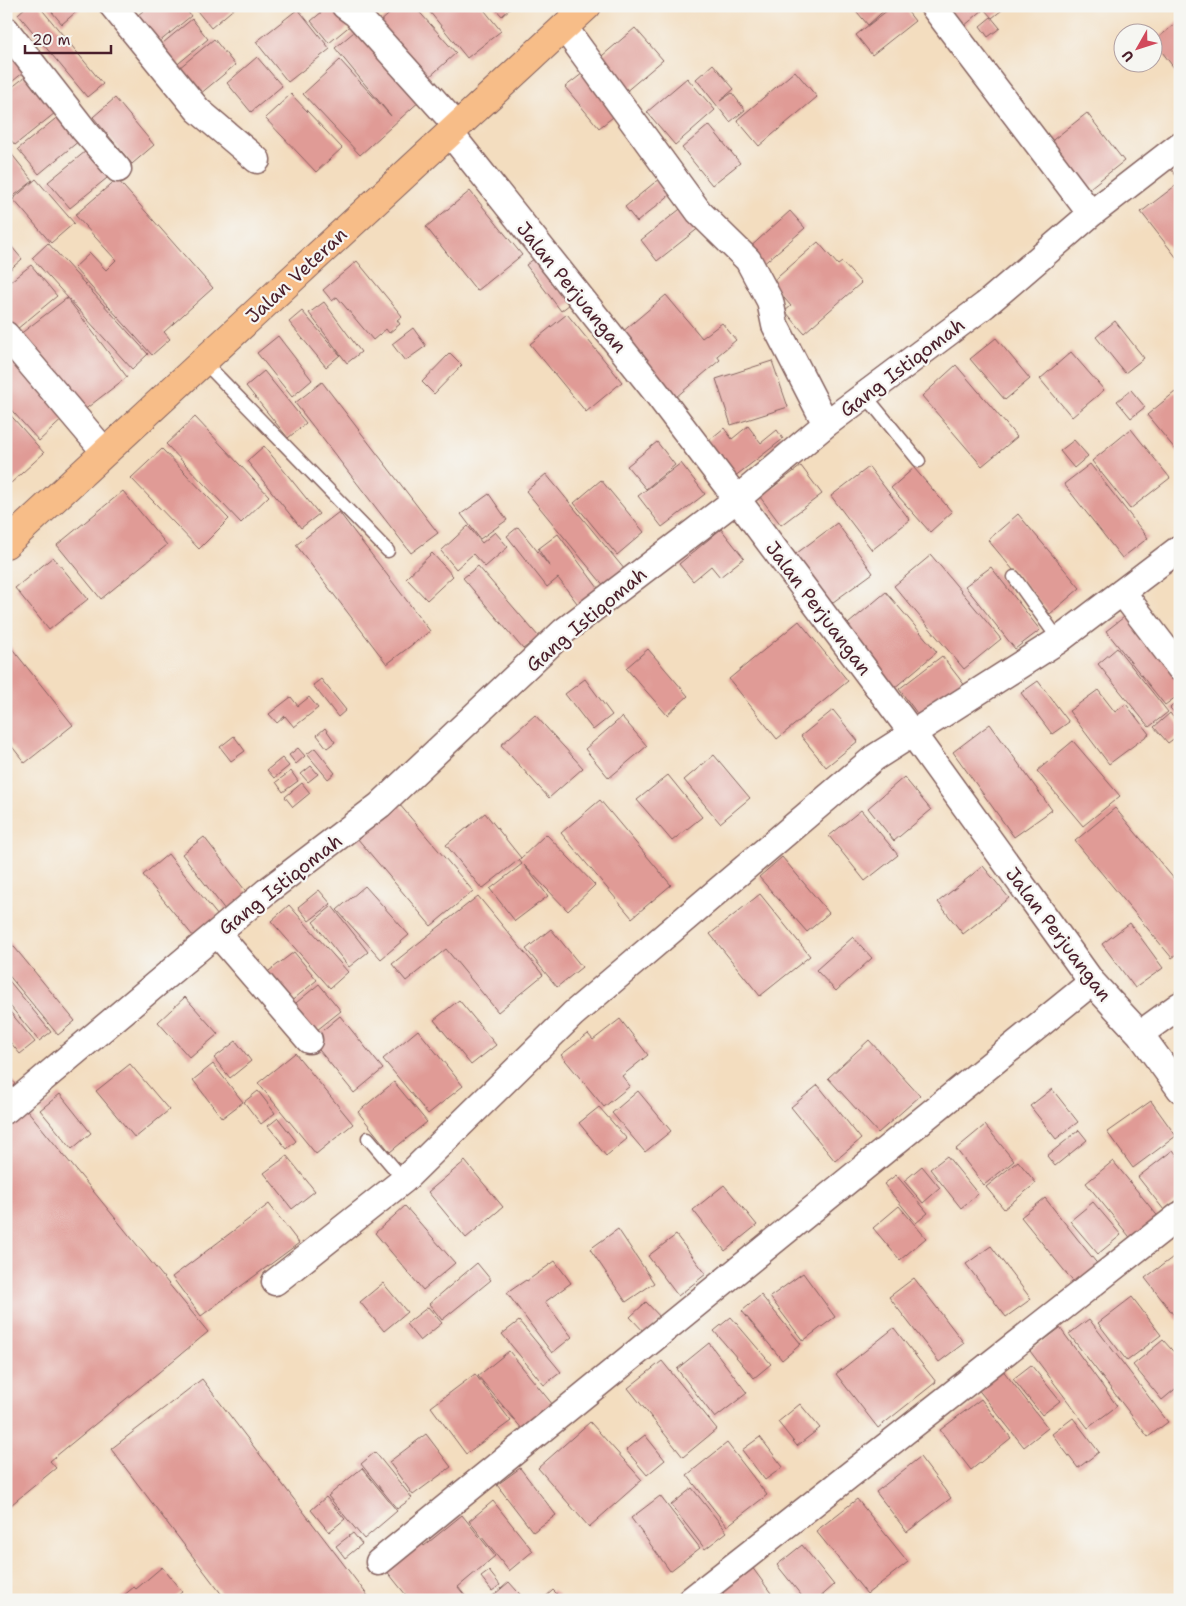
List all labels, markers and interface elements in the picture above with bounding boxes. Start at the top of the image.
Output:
scale bar [25,22,111,54]
north arrow [1114,22,1164,72]
text: 20 m [32,30,71,50]
text: U [1118,47,1138,66]
street label: Jalan Perjuangan [511,217,632,358]
street label: Jalan Veteran [240,222,352,329]
street label: Gang Istiqomah [835,312,970,423]
street label: Jalan Perjuangan [760,536,877,680]
street label: Gang Istiqomah [521,561,652,677]
street label: Gang Istiqomah [213,828,347,941]
street label: Jalan Perjuangan [1000,862,1117,1006]

